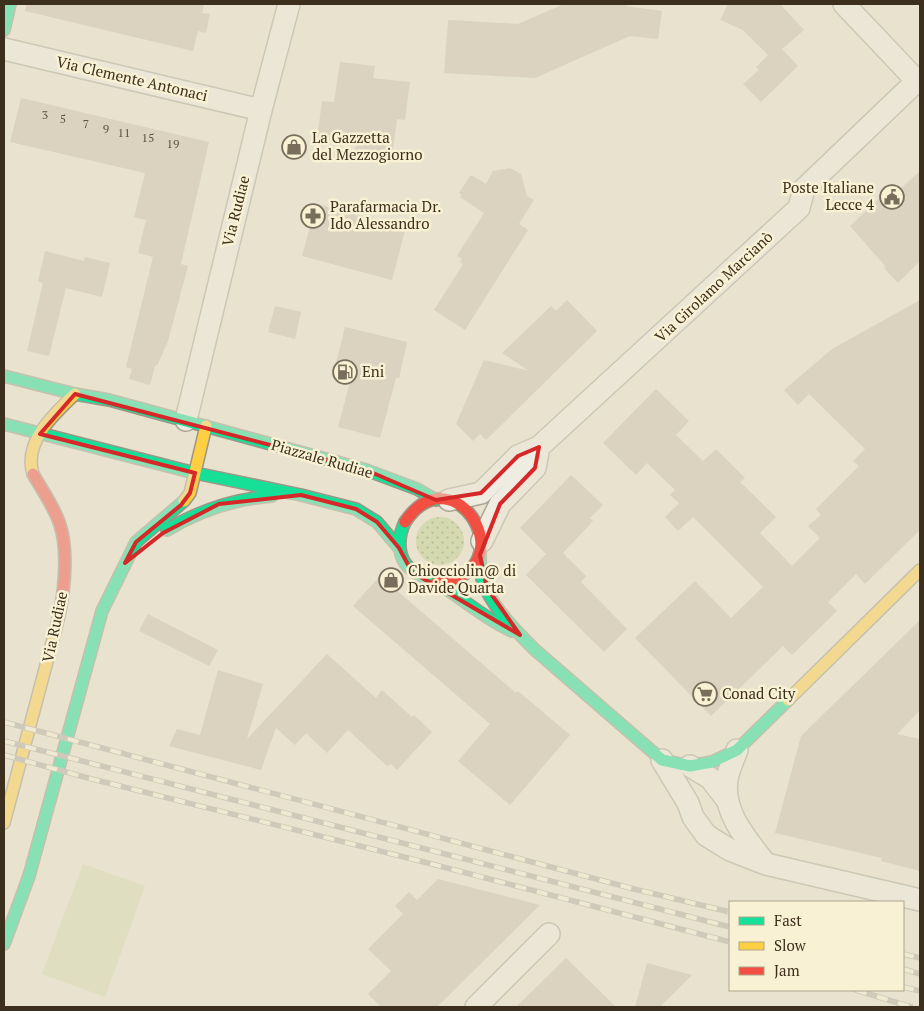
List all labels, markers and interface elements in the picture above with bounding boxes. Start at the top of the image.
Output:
street label: Via Clemente Antonaci [55,51,210,105]
house number: 3 [42,107,48,122]
house number: 5 [60,111,66,126]
house number: 7 [83,116,89,131]
house number: 9 [103,121,109,136]
house number: 11 [118,125,130,140]
place label: La Gazzetta del Mezzogiorno [312,127,423,164]
house number: 15 [142,130,154,145]
shop icon: La Gazzetta del Mezzogiorno [281,134,307,160]
house number: 19 [167,136,179,151]
street label: Via Rudiae [217,173,253,248]
place label: Poste Italiane Lecce 4 [782,177,874,214]
public building icon: Poste Italiane Lecce 4 [879,184,905,210]
place label: Parafarmacia Dr. Ido Alessandro [330,196,442,233]
pharmacy icon: Parafarmacia Dr. Ido Alessandro [300,203,326,229]
street label: Via Girolamo Marcianò [650,226,777,346]
fuel station icon: Eni [332,359,358,385]
place label: Eni [362,361,384,381]
street label: Piazzale Rudiae [269,434,375,482]
place label: Chiocciolin@ di Davide Quarta [408,560,516,597]
shop icon: Chiocciolin@ di Davide Quarta [378,567,404,593]
street label: Via Rudiae [37,589,71,664]
supermarket icon: Conad City [692,681,718,707]
place label: Conad City [722,683,796,703]
legend [729,901,904,991]
text: Fast [774,910,802,930]
text: Slow [774,935,807,955]
text: Jam [774,960,800,980]

